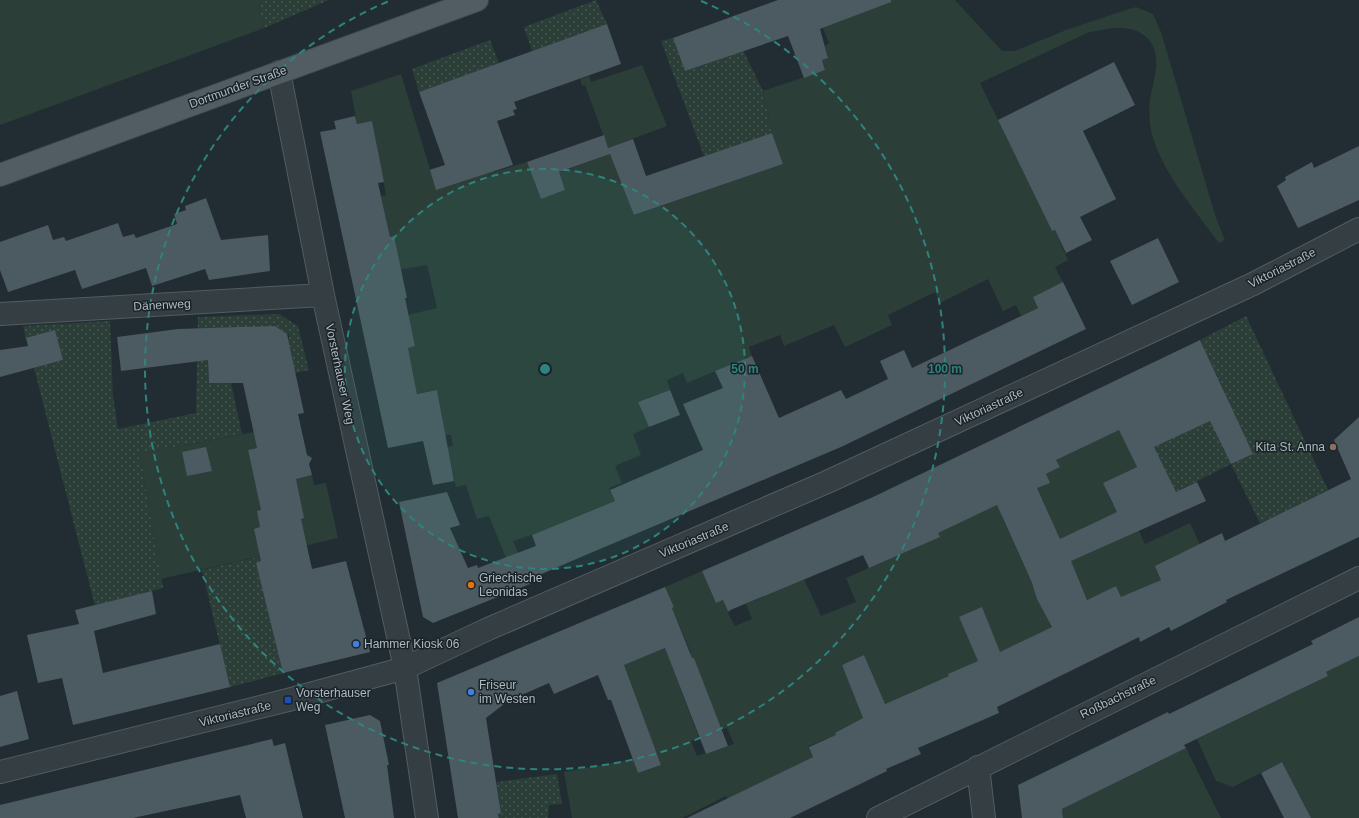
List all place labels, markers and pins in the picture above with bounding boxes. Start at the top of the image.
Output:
centre of rings [538,362,552,376]
place label: Kita St. Anna [1256,440,1325,454]
marker: Kita St. Anna [1328,442,1338,452]
place label: Griechische Leonidas [479,571,543,599]
marker: Griechische Leonidas [466,580,476,590]
place label: Hammer Kiosk 06 [364,637,460,651]
marker: Hammer Kiosk 06 [351,639,361,649]
place label: Friseur im Westen [479,678,535,706]
place label: Vorsterhauser Weg [296,686,371,714]
marker: Friseur im Westen [466,687,476,697]
marker: Vorsterhauser Weg [283,695,293,705]

